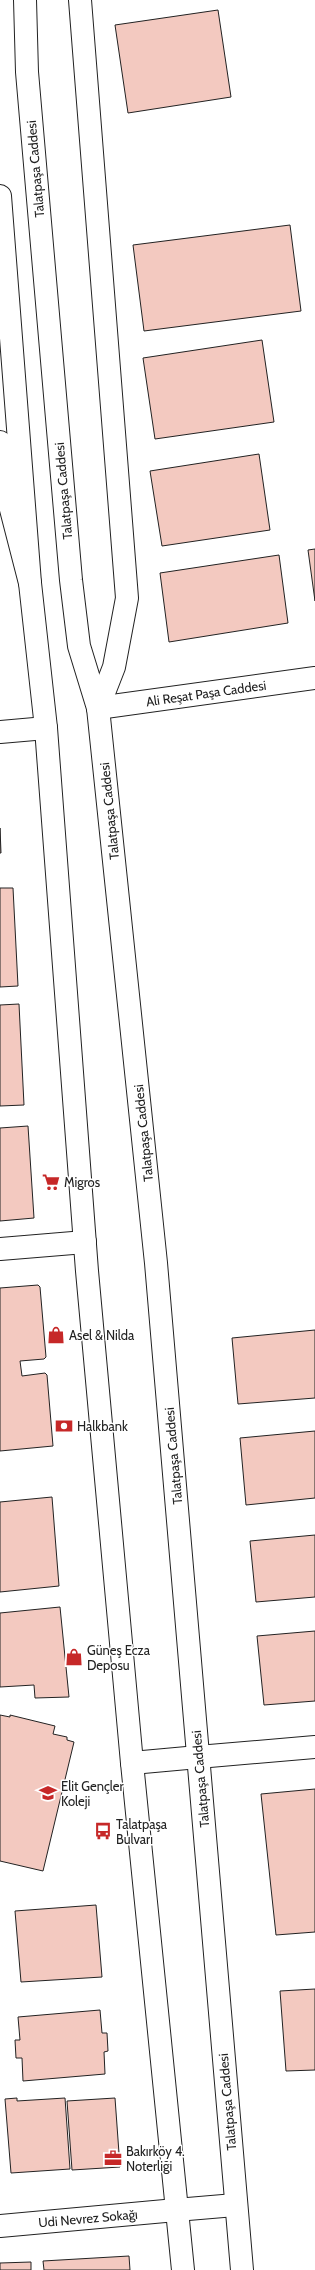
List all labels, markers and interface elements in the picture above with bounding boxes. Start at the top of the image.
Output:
street label: Talatpaşa Caddesi [23,120,47,218]
street label: Talatpaşa Caddesi [51,442,75,540]
street label: Ali Reşat Paşa Caddesi [145,677,267,709]
street label: Talatpaşa Caddesi [96,762,122,860]
street label: Talatpaşa Caddesi [130,1084,156,1182]
supermarket icon: Migros [41,1172,61,1192]
place label: Migros [64,1174,101,1190]
shop icon: Asel & Nilda [46,1325,66,1345]
place label: Asel & Nilda [69,1327,135,1343]
street label: Talatpaşa Caddesi [161,1407,185,1505]
bank icon: Halkbank [54,1416,74,1436]
place label: Halkbank [77,1418,128,1434]
place label: Güneş Ecza Deposu [87,1642,151,1673]
shop icon: Güneş Ecza Deposu [64,1647,84,1667]
street label: Talatpaşa Caddesi [188,1730,212,1828]
place label: Elit Gençler Koleji [61,1778,124,1810]
school or university icon: Elit Gençler Koleji [38,1783,58,1803]
place label: Talatpaşa Bulvarı [116,1816,168,1847]
bus stop icon: Talatpaşa Bulvarı [93,1821,113,1841]
street label: Talatpaşa Caddesi [215,2053,239,2151]
place label: Bakırköy 4. Noterliği [126,2143,185,2174]
office icon: Bakırköy 4. Noterliği [103,2148,123,2168]
street label: Udi Nevrez Sokağı [38,2206,138,2230]

